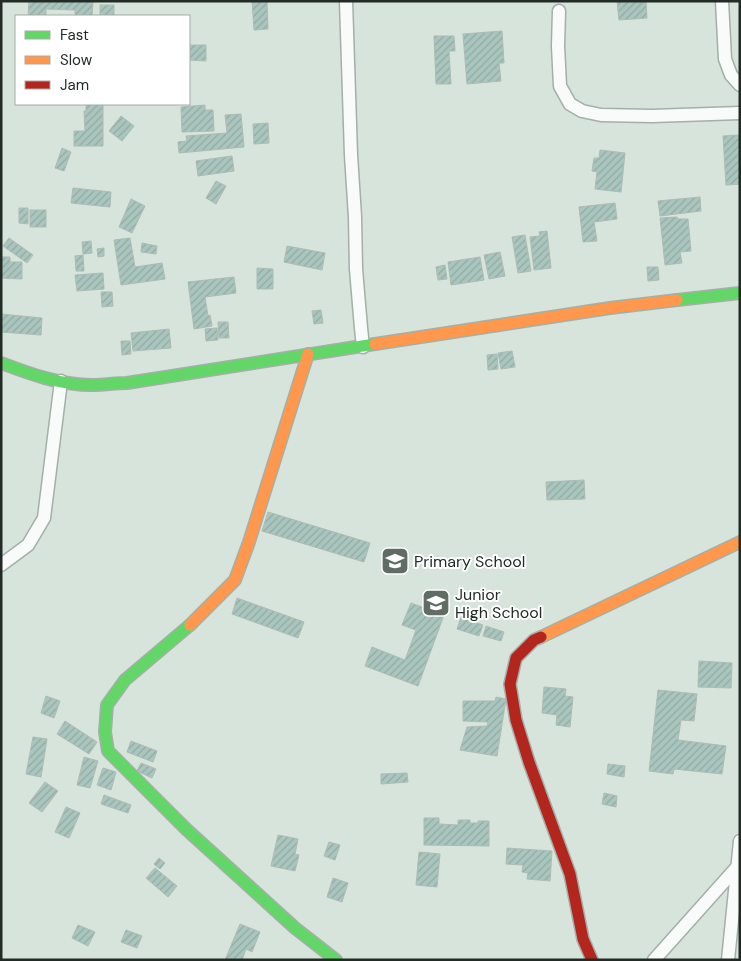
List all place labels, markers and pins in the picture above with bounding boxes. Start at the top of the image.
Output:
school or university icon: Primary School [380,546,410,576]
place label: Primary School [414,551,525,572]
place label: Junior High School [455,584,542,623]
school or university icon: Junior High School [421,588,451,618]

